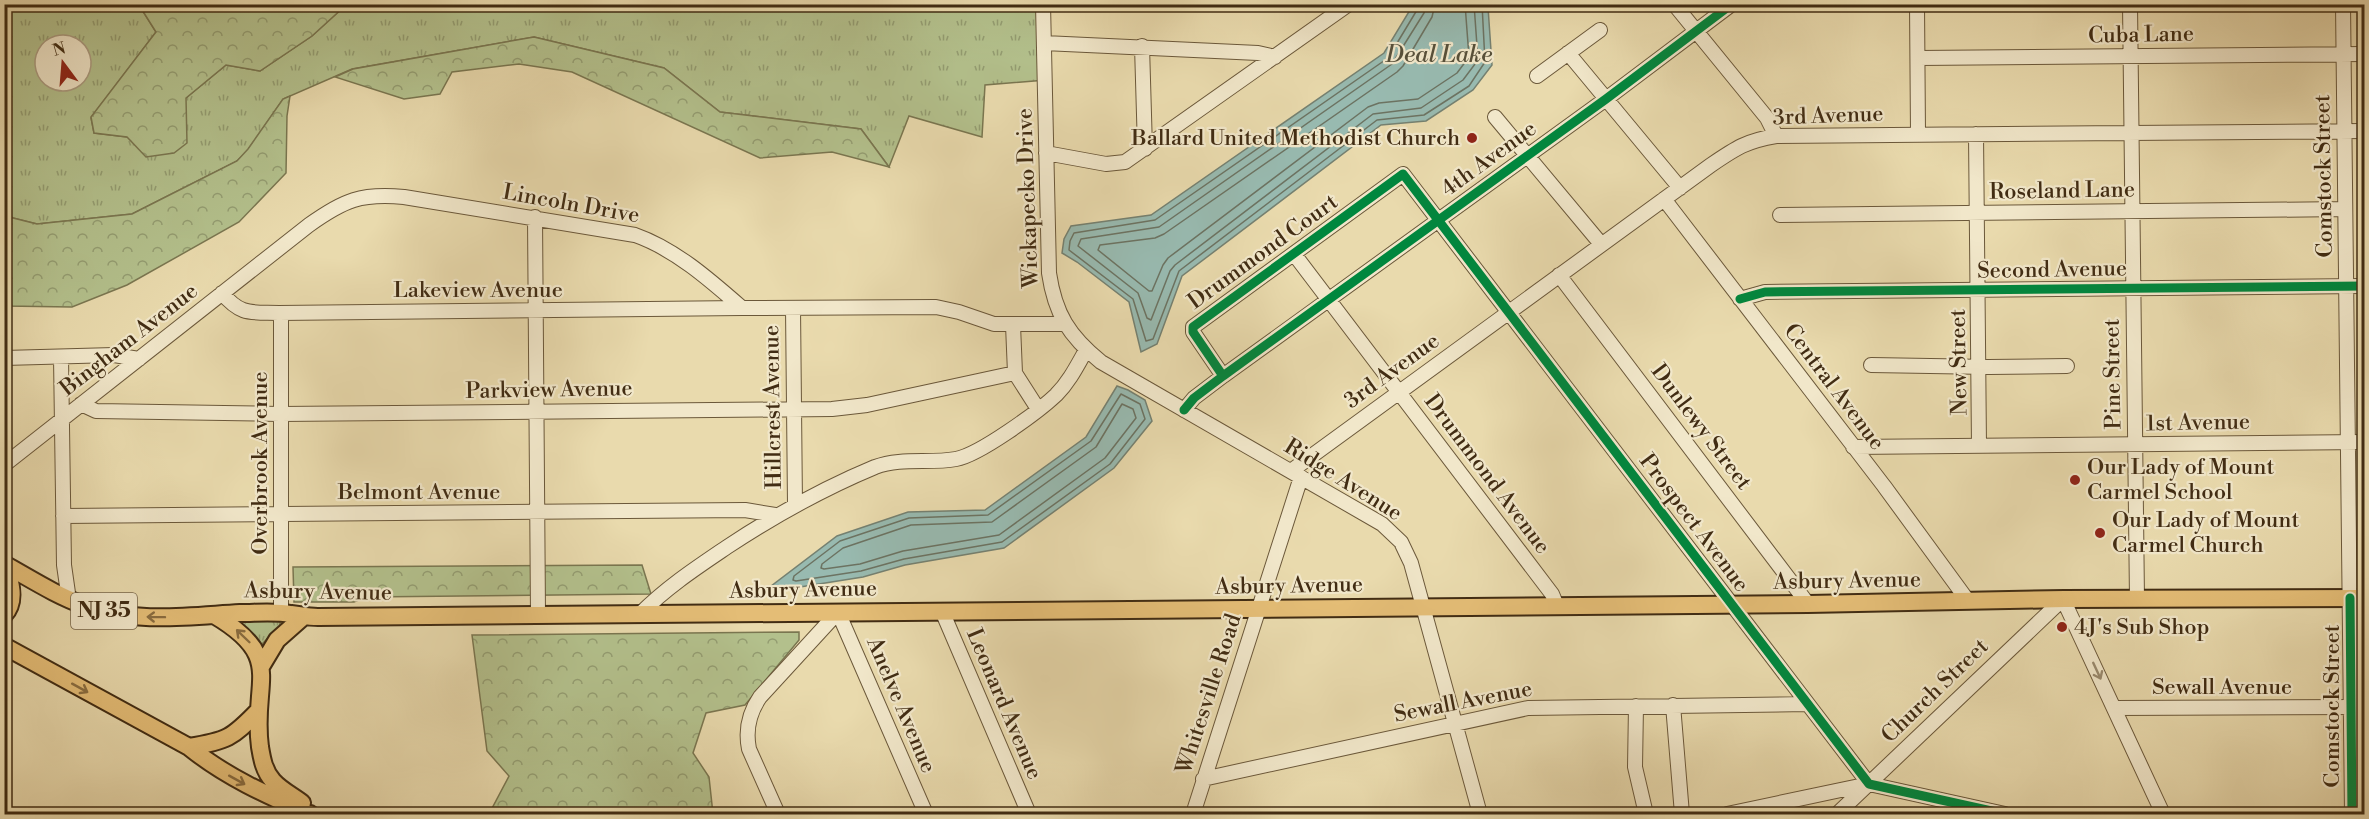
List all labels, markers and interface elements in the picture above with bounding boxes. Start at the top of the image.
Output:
street label: Cuba Lane [2088,21,2194,49]
north arrow [33,33,93,93]
text: N [50,38,68,61]
water label: Deal Lake [1385,40,1492,70]
street label: Comstock Street [2309,94,2339,258]
street label: 3rd Avenue [1772,101,1884,131]
street label: Wickapecko Drive [1011,108,1045,289]
street label: 4th Avenue [1436,115,1542,203]
place label: Ballard United Methodist Church [1130,125,1460,152]
marker: Ballard United Methodist Church [1465,131,1479,145]
street label: Roseland Lane [1989,176,2135,206]
street label: Lincoln Drive [500,179,642,229]
street label: Drummond Court [1183,188,1343,315]
street label: Second Avenue [1977,255,2127,285]
street label: Lakeview Avenue [393,277,563,304]
street label: Bingham Avenue [54,278,203,403]
street label: New Street [1945,308,1973,416]
street label: Central Avenue [1778,318,1890,456]
street label: Pine Street [2099,318,2127,430]
street label: Hillcrest Avenue [758,325,788,489]
street label: 3rd Avenue [1339,327,1445,415]
street label: Dunlewy Street [1645,359,1757,495]
street label: Overbrook Avenue [247,371,274,555]
street label: Parkview Avenue [465,375,633,405]
street label: Drummond Avenue [1418,389,1556,559]
street label: 1st Avenue [2146,409,2250,437]
street label: Ridge Avenue [1279,433,1407,527]
street label: Prospect Avenue [1633,449,1755,597]
place label: Our Lady of Mount Carmel School [2087,454,2274,506]
marker: Our Lady of Mount Carmel School [2068,473,2082,487]
street label: Belmont Avenue [337,479,500,506]
place label: Our Lady of Mount Carmel Church [2112,507,2299,559]
marker: Our Lady of Mount Carmel Church [2093,526,2107,540]
street label: Asbury Avenue [1772,566,1921,596]
street label: Asbury Avenue [1214,571,1363,601]
street label: Asbury Avenue [728,575,877,605]
street label: Asbury Avenue [243,577,392,607]
road number: NJ 35 [71,593,137,629]
street label: Whitesville Road [1170,610,1248,778]
one-way arrow [146,611,166,623]
place label: 4J's Sub Shop [2074,614,2209,641]
marker: 4J's Sub Shop [2055,620,2069,634]
street label: Comstock Street [2319,624,2346,788]
street label: Leonard Avenue [960,625,1048,783]
one-way arrow [236,628,251,643]
street label: Anelve Avenue [860,632,942,777]
street label: Church Street [1876,633,1994,749]
one-way arrow [2091,661,2103,679]
street label: Sewall Avenue [2152,674,2292,701]
street label: Sewall Avenue [1392,675,1534,729]
one-way arrow [71,683,89,694]
one-way arrow [228,774,245,786]

